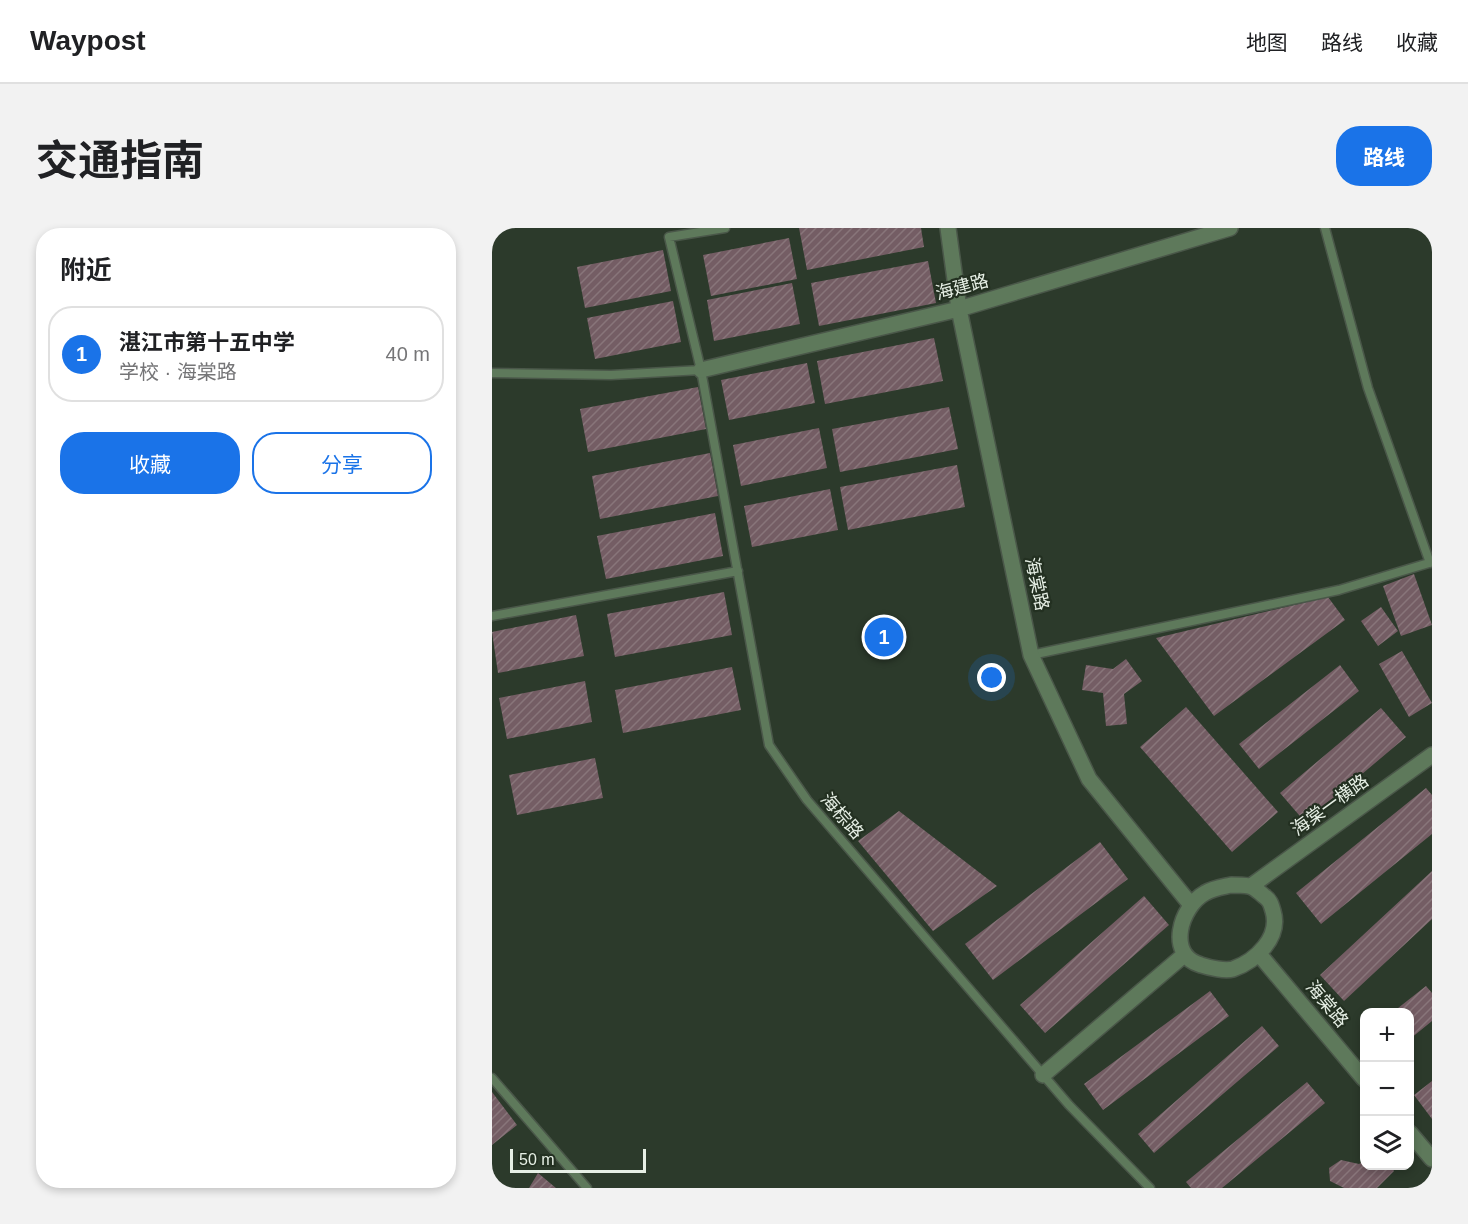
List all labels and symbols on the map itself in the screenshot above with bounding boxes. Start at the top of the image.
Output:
street label: 海建路 [933,270,991,304]
street label: 海棠路 [1022,556,1052,612]
pin: 1 [864,614,904,660]
your location [977,663,1006,692]
street label: 海棠一横路 [1288,770,1372,840]
street label: 海棕路 [817,789,867,843]
street label: 海棠路 [1302,977,1352,1031]
scale bar [510,1146,646,1174]

